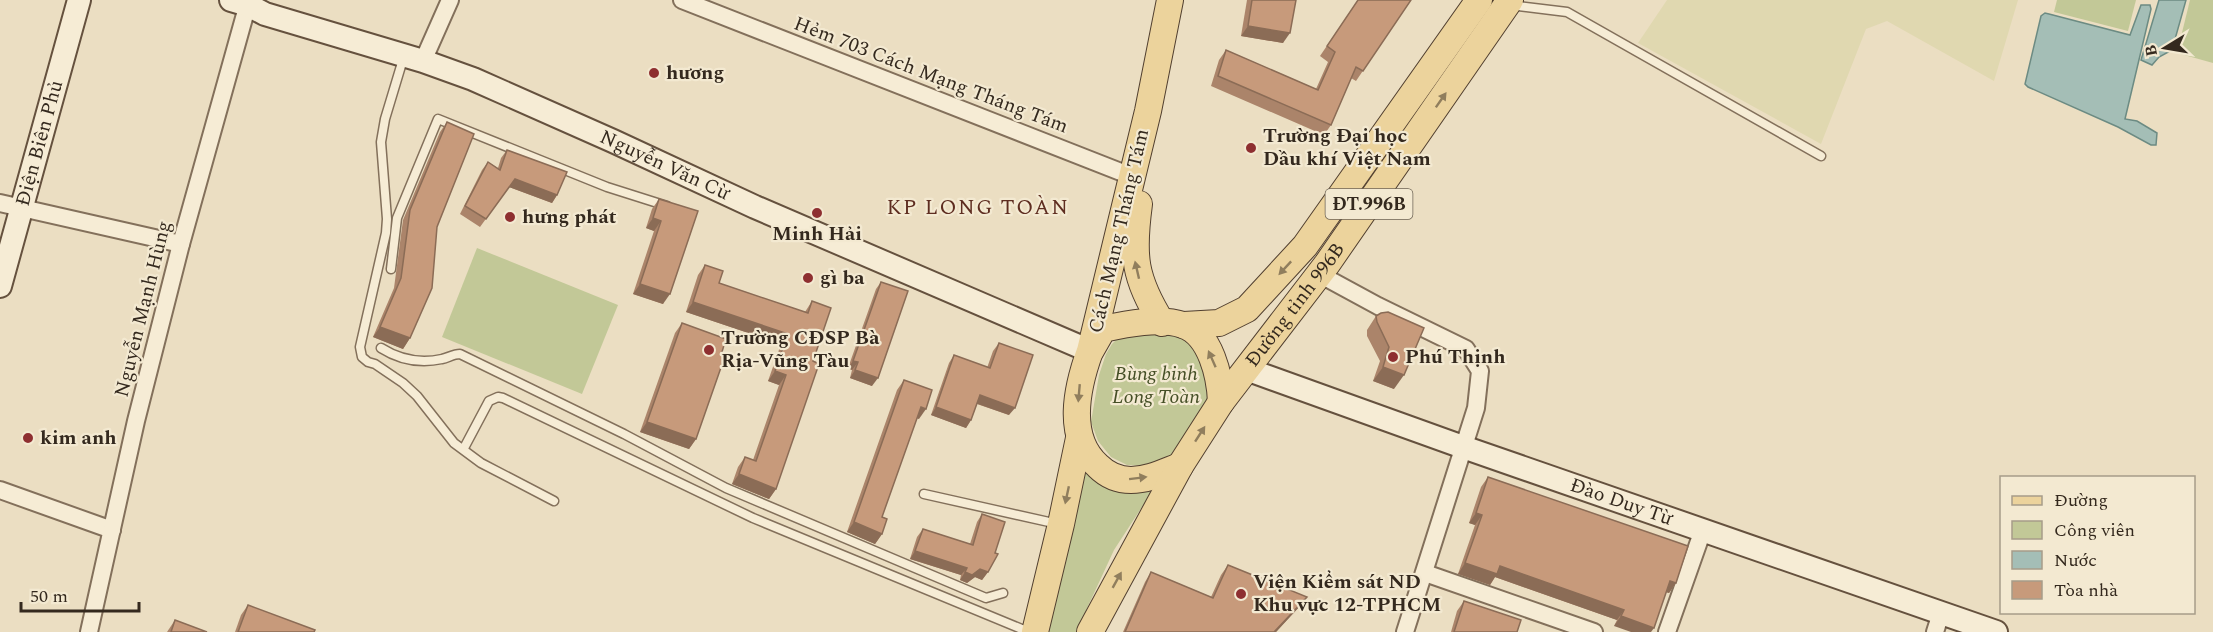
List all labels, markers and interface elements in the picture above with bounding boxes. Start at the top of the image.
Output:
street label: Hẻm 703 Cách Mạng Tháng Tám [789,9,1073,141]
north arrow [2135,18,2195,78]
text: B [2138,43,2164,59]
place label: hương [666,58,724,88]
marker: hương [647,66,661,80]
street label: Điện Biên Phủ [8,77,71,210]
one-way arrow [1435,93,1447,109]
place label: Trường Đại học Dầu khí Việt Nam [1263,121,1431,174]
street label: Nguyễn Văn Cừ [595,122,735,208]
street label: Cách Mạng Tháng Tám [1081,126,1157,336]
marker: Trường Đại học Dầu khí Việt Nam [1244,141,1258,155]
road number: ĐT.996B [1326,189,1412,219]
district label: KP LONG TOÀN [886,192,1070,224]
place label: hưng phát [522,202,617,232]
marker: Minh Hải [810,206,824,220]
marker: hưng phát [503,210,517,224]
street label: Nguyễn Mạnh Hùng [107,217,179,401]
place label: Minh Hải [772,219,862,249]
street label: Đường tỉnh 996B [1238,236,1352,374]
one-way arrow [1132,261,1142,280]
one-way arrow [1278,261,1292,275]
place label: gì ba [820,263,865,293]
marker: gì ba [801,271,815,285]
place label: Trường CĐSP Bà Rịa-Vũng Tàu [721,323,880,376]
place label: Phú Thịnh [1405,342,1506,372]
marker: Trường CĐSP Bà Rịa-Vũng Tàu [702,343,716,357]
one-way arrow [1207,350,1216,367]
marker: Phú Thịnh [1386,350,1400,364]
park label: Bùng binh Long Toàn [1112,359,1200,412]
one-way arrow [1074,384,1084,403]
place label: kim anh [40,423,117,453]
one-way arrow [1194,426,1205,442]
marker: kim anh [21,431,35,445]
street label: Đào Duy Từ [1566,470,1677,534]
one-way arrow [1129,473,1148,483]
legend [2000,476,2195,614]
one-way arrow [1062,486,1071,505]
text: Đường [2054,487,2108,514]
text: Công viên [2054,517,2135,544]
text: Nước [2054,547,2097,574]
place label: Viện Kiểm sát ND Khu vực 12-TPHCM [1253,567,1441,620]
one-way arrow [1112,571,1122,588]
scale bar [21,575,140,613]
text: Tòa nhà [2054,577,2118,604]
text: 50 m [30,583,68,610]
marker: Viện Kiểm sát ND Khu vực 12-TPHCM [1234,587,1248,601]

